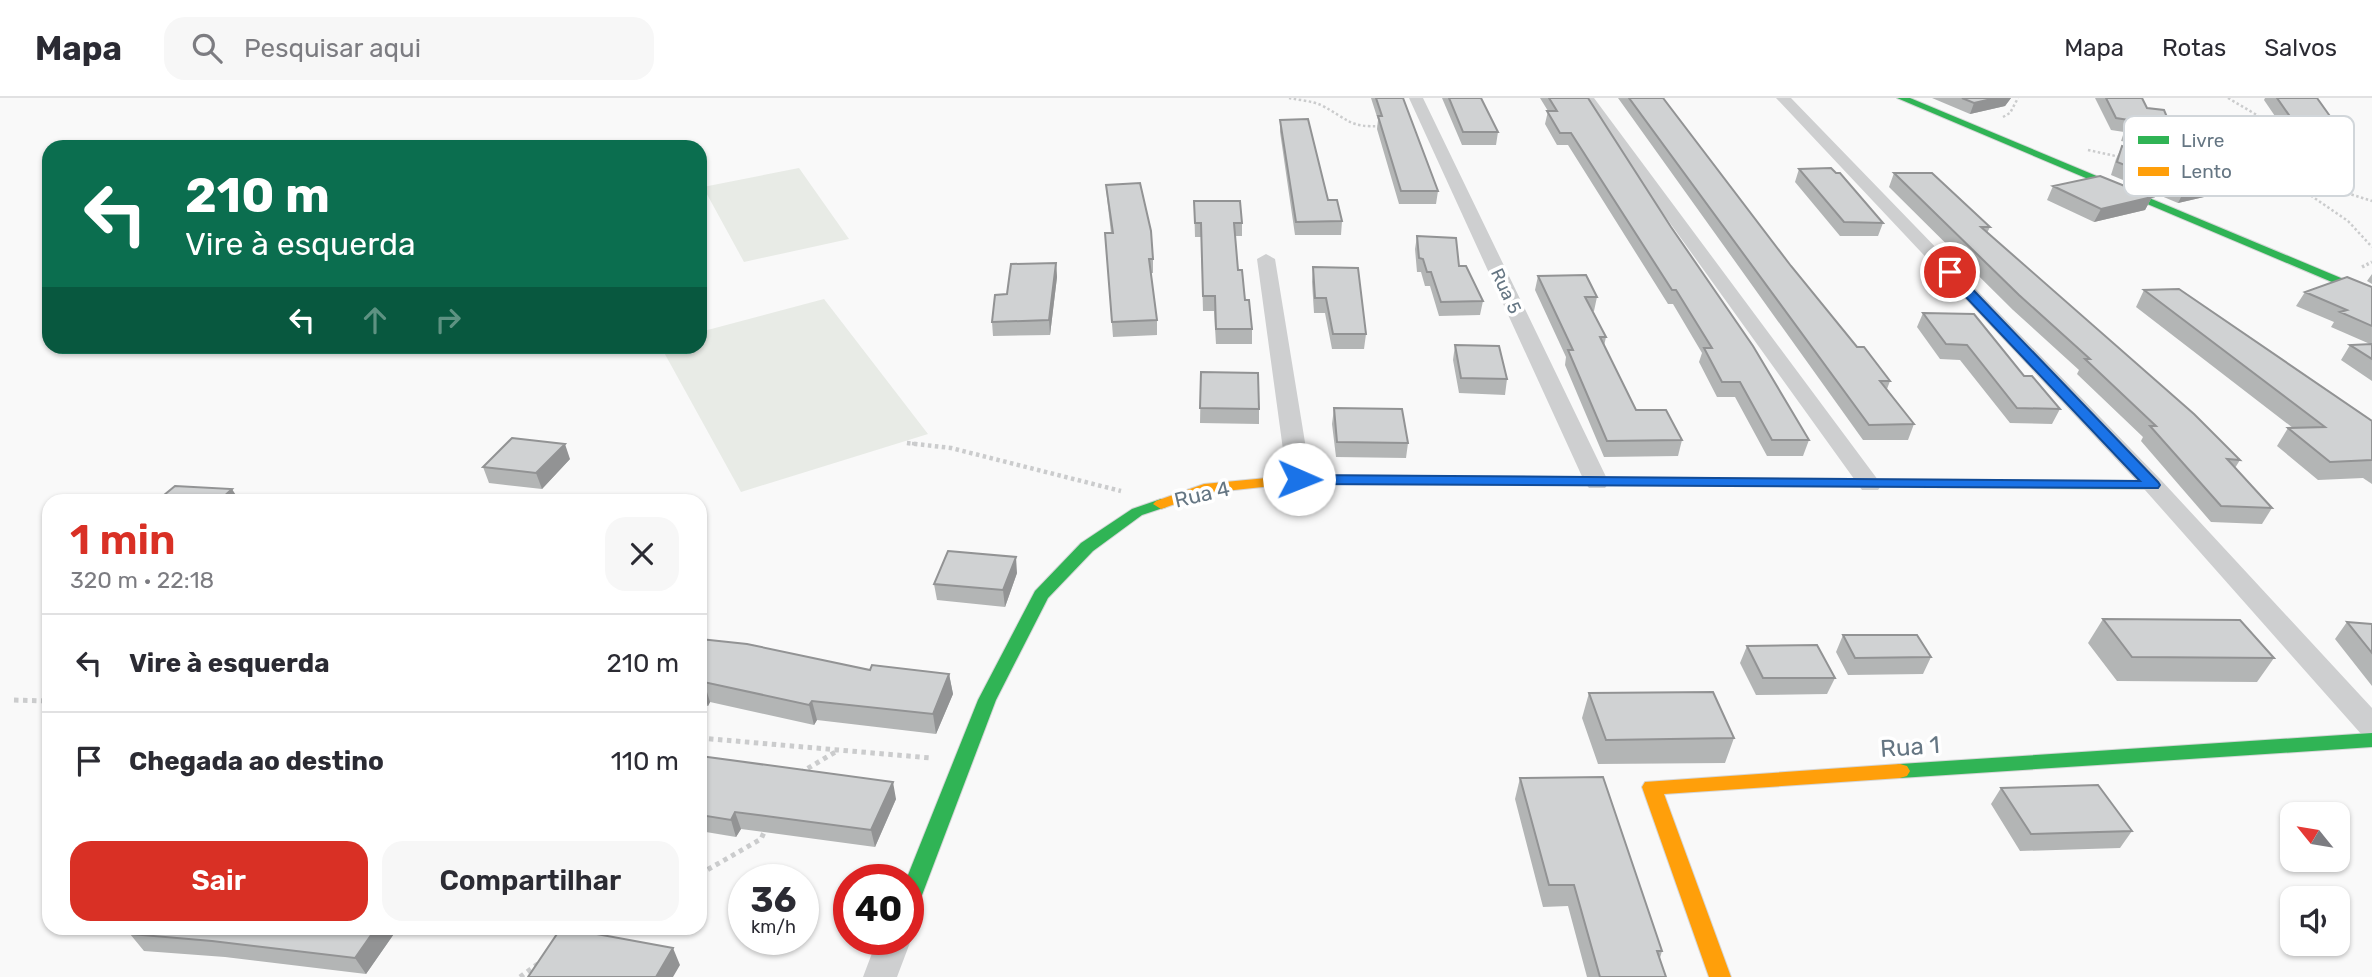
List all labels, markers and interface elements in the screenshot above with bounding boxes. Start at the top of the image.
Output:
search box [164,17,654,80]
text: Mapa [35,29,122,68]
icon: search [188,29,226,67]
text: Pesquisar aqui [244,33,421,64]
text: Mapa [2064,34,2124,62]
text: Rotas [2162,34,2226,62]
text: Salvos [2264,34,2337,62]
legend [2124,116,2354,196]
text: Livre [2181,129,2225,152]
text: Lento [2181,160,2232,183]
text: 210 m [185,166,330,224]
icon: left [70,168,161,259]
text: Vire à esquerda [185,225,416,263]
pin [1920,242,1980,302]
icon: arrive [1931,253,1969,291]
street label: Rua 5 [1486,265,1526,317]
icon: left [283,301,321,339]
icon: ahead [356,301,394,339]
icon: right [429,301,467,339]
position arrow [1262,442,1336,516]
street label: Rua 4 [1172,476,1232,512]
text: 1 min [70,515,176,565]
button: close [605,517,679,591]
text: 320 m · 22:18 [70,566,214,594]
icon: left [70,644,108,682]
text: Vire à esquerda [129,648,330,679]
text: 210 m [607,648,679,679]
street label: Rua 1 [1879,731,1941,763]
icon: arrive [70,742,108,780]
text: Chegada ao destino [129,746,384,777]
text: 110 m [611,746,679,777]
north arrow [2280,802,2350,872]
map controls [2280,802,2350,956]
button: Sair [70,841,368,921]
button: Compartilhar [382,841,679,921]
speed limit sign: 40 [833,864,924,955]
text: 36 [751,879,796,921]
button: sound [2280,886,2350,956]
text: km/h [751,916,796,938]

